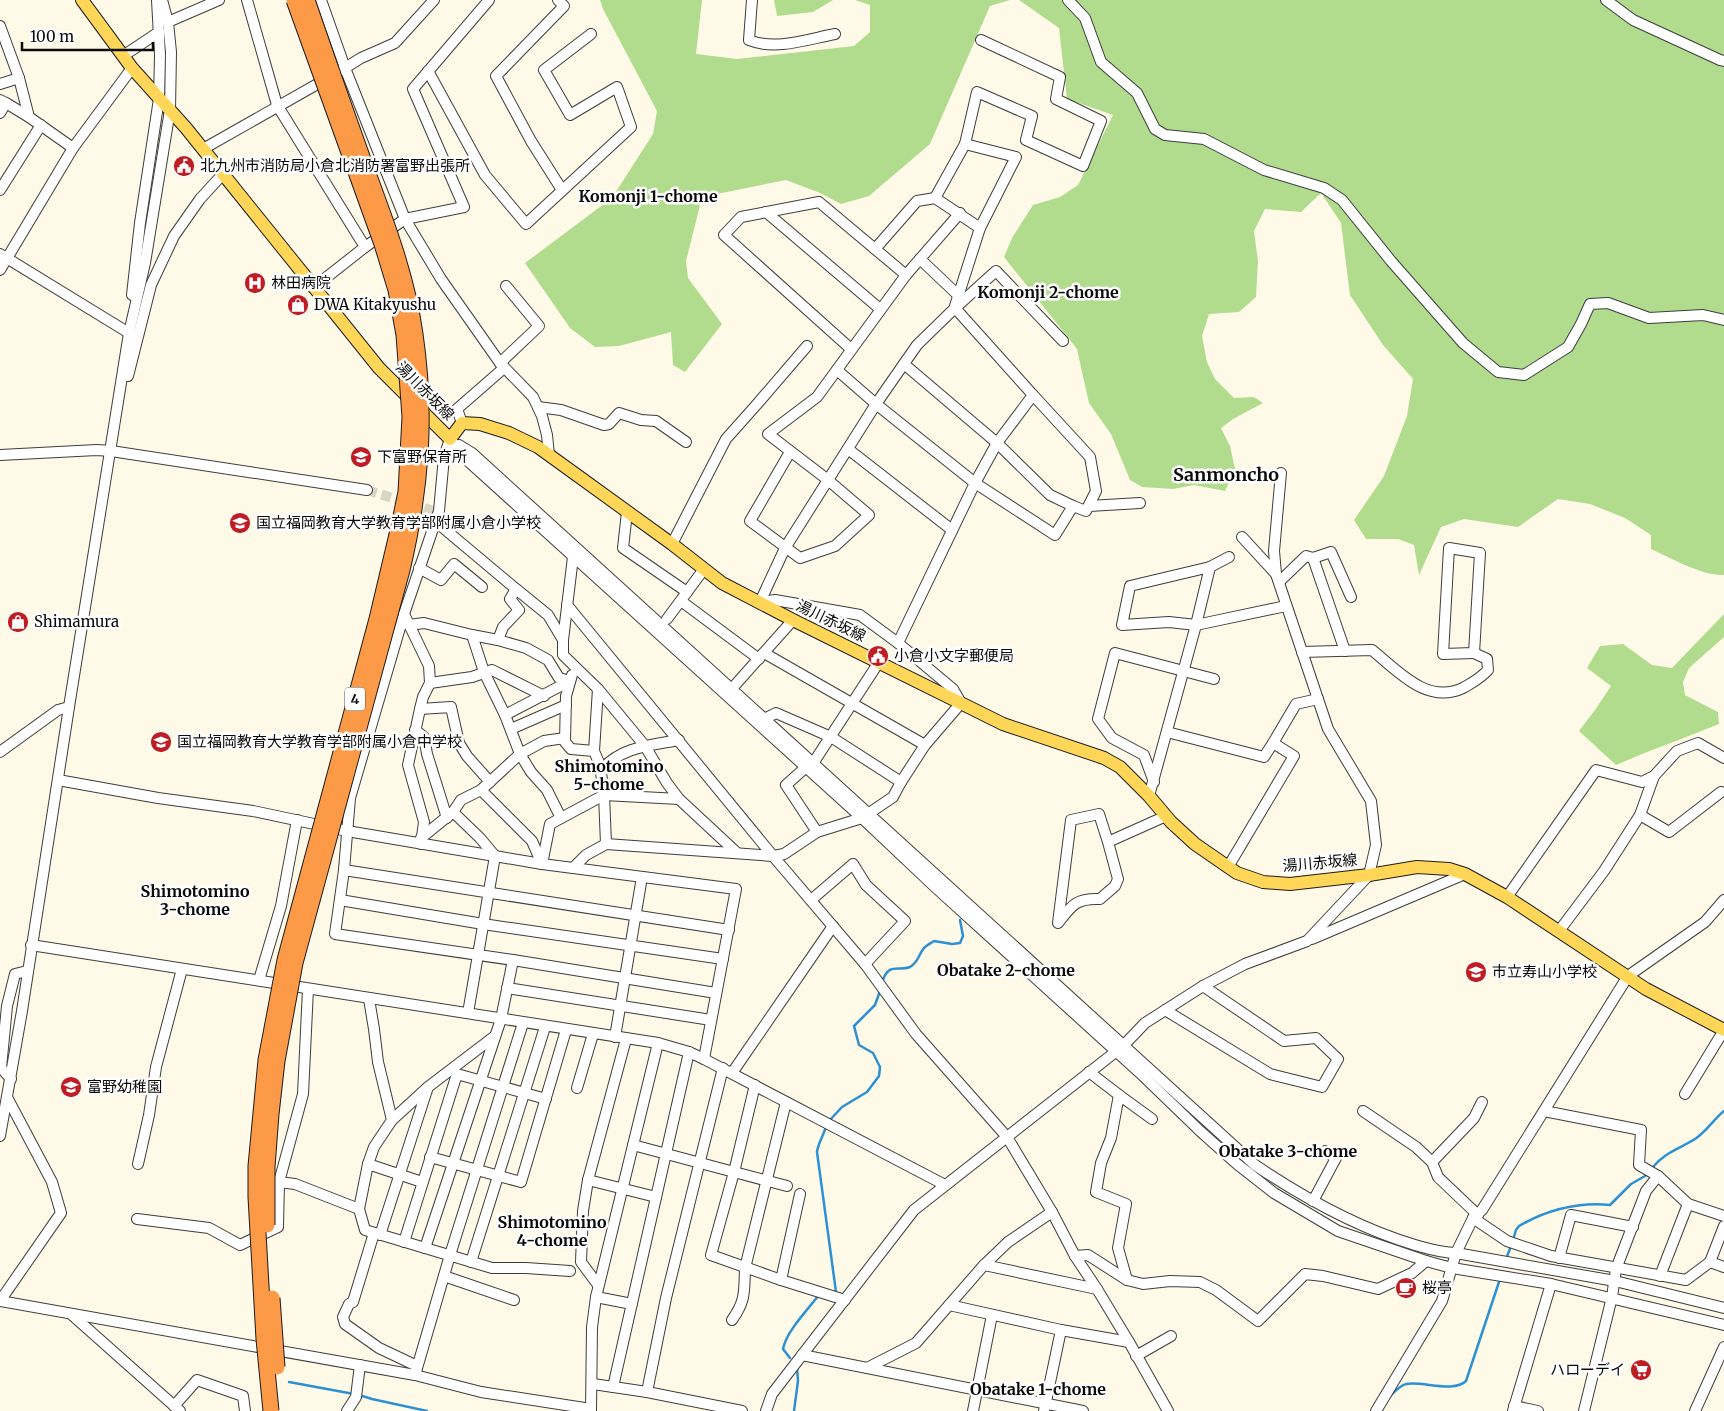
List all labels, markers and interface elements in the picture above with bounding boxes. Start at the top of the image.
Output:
scale bar [22,20,154,52]
text: 100 m [30,27,74,46]
public building icon: 北九州市消防局小倉北消防署富野出張所 [172,154,196,178]
place label: 北九州市消防局小倉北消防署富野出張所 [200,156,470,175]
district label: Komonji 1-chome [578,186,718,206]
hospital icon: 林田病院 [243,271,267,295]
place label: 林田病院 [271,273,331,292]
district label: Komonji 2-chome [977,282,1119,302]
shop icon: DWA Kitakyushu [286,293,310,317]
place label: DWA Kitakyushu [314,295,436,314]
street label: 湯川赤坂線 [392,357,459,424]
school or university icon: 下富野保育所 [349,445,373,469]
place label: 下富野保育所 [377,447,467,466]
district label: Sanmoncho [1173,463,1279,486]
school or university icon: 国立福岡教育大学教育学部附属小倉小学校 [228,511,252,535]
place label: 国立福岡教育大学教育学部附属小倉小学校 [256,513,541,532]
street label: 湯川赤坂線 [793,596,869,646]
shop icon: Shimamura [6,610,30,634]
place label: Shimamura [34,612,119,631]
public building icon: 小倉小文字郵便局 [866,644,890,668]
place label: 小倉小文字郵便局 [894,646,1014,665]
road number: 4 [345,688,365,711]
school or university icon: 国立福岡教育大学教育学部附属小倉中学校 [149,730,173,754]
place label: 国立福岡教育大学教育学部附属小倉中学校 [177,732,462,751]
district label: Shimotomino 5-chome [555,756,664,794]
street label: 湯川赤坂線 [1282,850,1358,875]
district label: Shimotomino 3-chome [141,881,250,919]
district label: Obatake 2-chome [937,960,1075,980]
school or university icon: 市立寿山小学校 [1464,960,1488,984]
place label: 市立寿山小学校 [1492,962,1597,981]
school or university icon: 富野幼稚園 [59,1075,83,1099]
place label: 富野幼稚園 [87,1077,162,1096]
district label: Obatake 3-chome [1219,1141,1358,1161]
district label: Shimotomino 4-chome [498,1212,607,1250]
cafe icon: 桜亭 [1394,1276,1418,1300]
place label: 桜亭 [1422,1278,1452,1297]
supermarket icon: ハローデイ [1629,1358,1653,1382]
place label: ハローデイ [1550,1360,1625,1379]
district label: Obatake 1-chome [970,1379,1106,1399]

